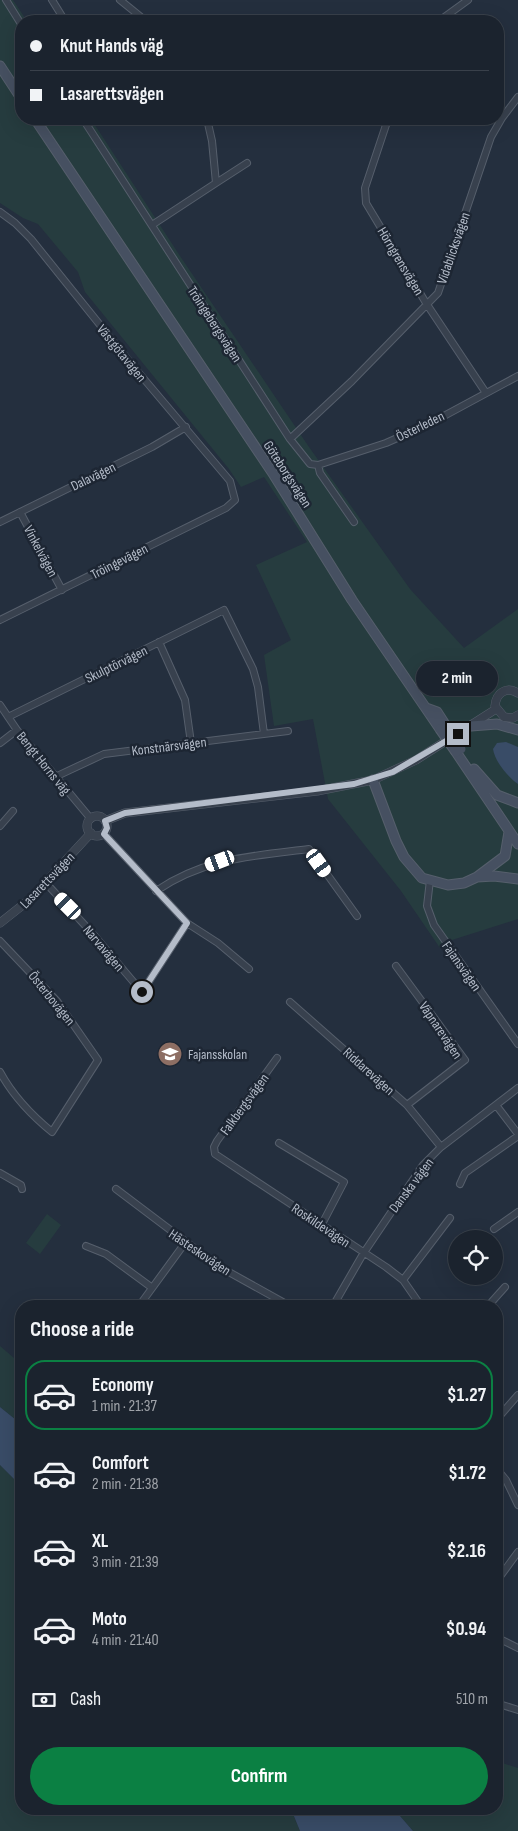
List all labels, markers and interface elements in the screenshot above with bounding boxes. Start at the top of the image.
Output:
text: Knut Hands väg [60,35,164,58]
text: Lasarettsvägen [60,83,164,106]
street label: Vidablicksvägen [433,210,474,286]
street label: Hörngrensvägen [374,224,428,298]
street label: Tröingebergsvägen [184,283,246,366]
street label: Västgötavägen [93,321,150,386]
street label: Österleden [393,408,447,445]
street label: Göteborgsvägen [260,438,315,511]
street label: Dalavägen [68,458,118,495]
street label: Vinkelvägen [20,523,61,580]
street label: Tröingevägen [88,540,151,583]
street label: Skulptörvägen [82,642,150,687]
callout: 2 min [417,662,499,696]
text: 2 min [442,669,472,688]
route end [447,723,469,745]
street label: Bengt Horns väg [13,728,74,799]
street label: Konstnärsvägen [131,733,207,760]
car [304,846,333,880]
street label: Lasarettsvägen [16,849,78,912]
car [203,849,236,873]
car [52,890,83,922]
street label: Narvavägen [79,922,128,975]
street label: Fajansvägen [438,938,485,995]
street label: Österbovägen [25,968,79,1029]
route start [131,981,153,1003]
street label: Väpnarevägen [415,998,466,1062]
school or university icon: Fajansskolan [157,1041,183,1067]
street label: Riddarevägen [339,1044,398,1099]
place label: Fajansskolan [188,1046,247,1063]
street label: Falkbergsvägen [216,1070,272,1138]
street label: Danska vägen [385,1155,437,1216]
street label: Roskildevägen [288,1200,353,1251]
street label: Hästeskovägen [166,1226,234,1279]
map controls [448,1230,503,1285]
button: locate [448,1230,503,1285]
text: Choose a ride [30,1316,134,1343]
icon: car [32,1373,77,1418]
text: Economy [92,1374,154,1397]
text: $1.27 [447,1384,486,1407]
text: 1 min · 21:37 [92,1397,157,1416]
icon: car [32,1451,77,1496]
text: Comfort [92,1452,149,1475]
text: $1.72 [448,1462,486,1485]
text: 2 min · 21:38 [92,1475,158,1494]
icon: car [32,1529,77,1574]
text: XL [92,1530,108,1553]
text: $2.16 [447,1540,486,1563]
text: 3 min · 21:39 [92,1553,159,1572]
icon: car [32,1607,77,1652]
text: Moto [92,1608,127,1631]
text: $0.94 [446,1618,486,1641]
text: 4 min · 21:40 [92,1631,159,1650]
icon: cash [30,1686,58,1714]
text: Cash [70,1688,101,1711]
text: 510 m [456,1690,488,1709]
button: Confirm [30,1747,488,1805]

